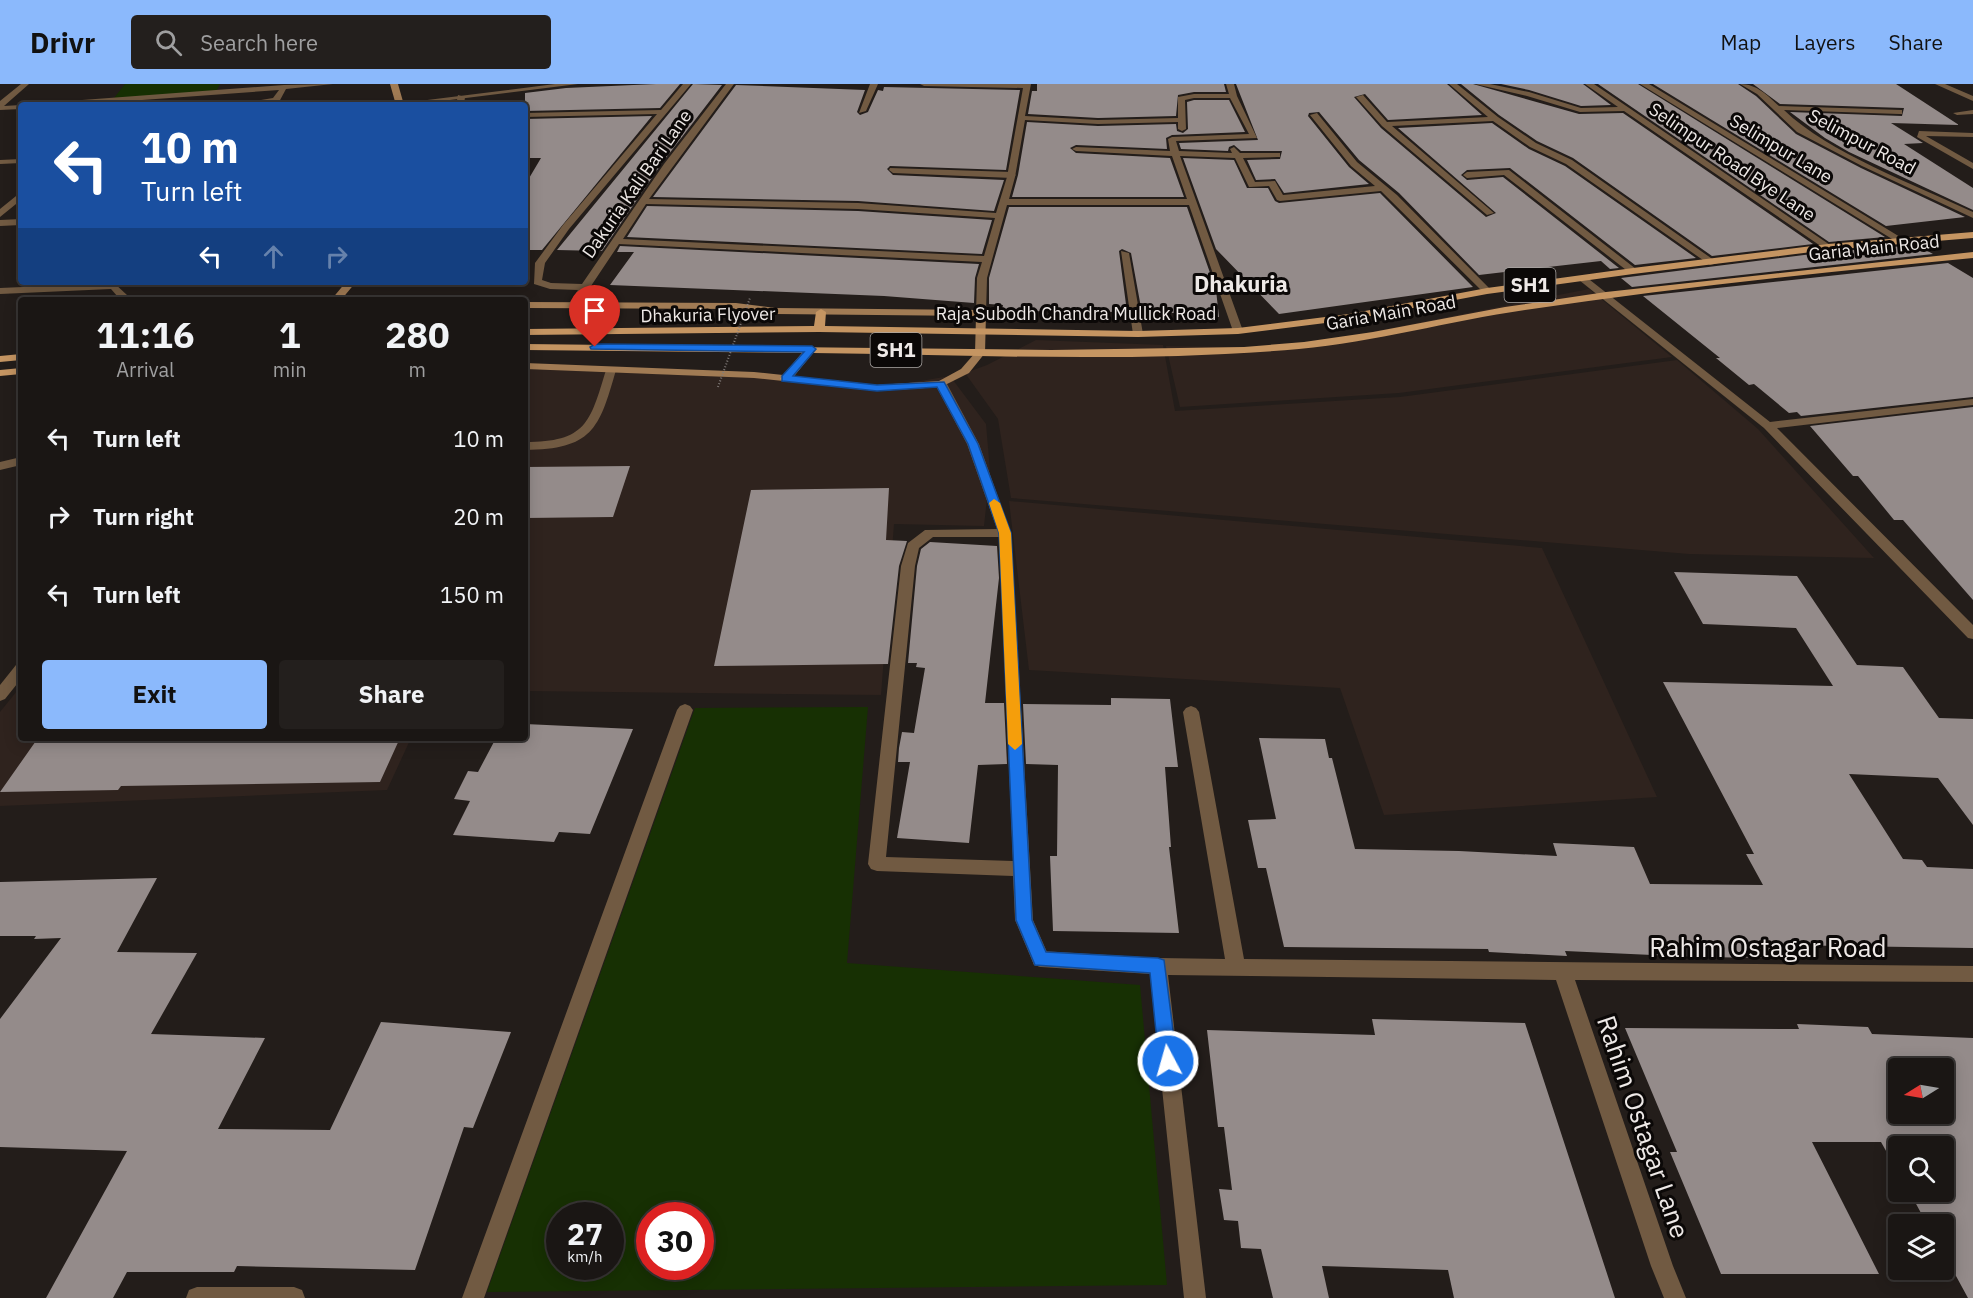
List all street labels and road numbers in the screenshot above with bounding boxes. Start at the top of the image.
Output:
street label: Selimpur Road Bye Lane [1645,97,1820,226]
street label: Selimpur Road [1805,104,1920,179]
street label: Dakuria Kali Bari Lane [577,105,697,262]
street label: Selimpur Lane [1726,109,1837,188]
street label: Garia Main Road [1807,229,1941,266]
road number: SH1 [1504,268,1556,302]
street label: Garia Main Road [1324,290,1458,335]
street label: Dhakuria Flyover [640,302,776,327]
street label: Raja Subodh Chandra Mullick Road [936,302,1216,325]
road number: SH1 [870,333,922,367]
street label: Rahim Ostagar Road [1649,930,1887,964]
street label: Rahim Ostagar Lane [1590,1011,1698,1243]

